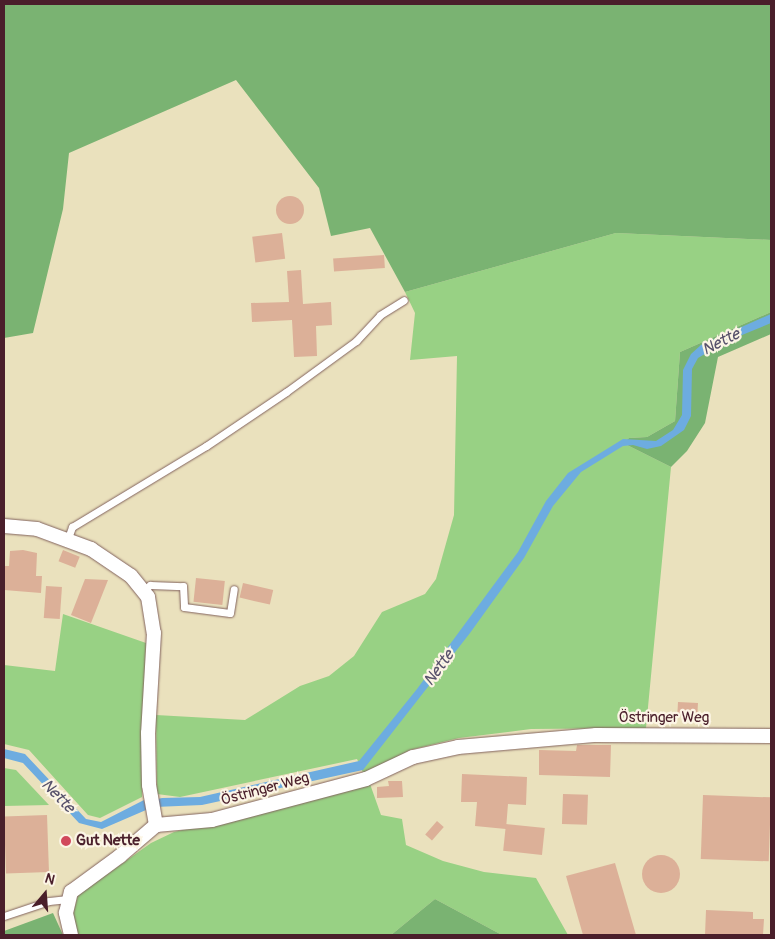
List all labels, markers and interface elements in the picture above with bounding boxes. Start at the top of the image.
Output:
water label: Nette [699,324,743,360]
water label: Nette [420,646,458,690]
street label: Östringer Weg [619,709,709,727]
street label: Östringer Weg [219,769,311,809]
water label: Nette [37,775,79,817]
place label: Gut Nette [76,832,140,850]
marker: Gut Nette [60,835,72,847]
north arrow [20,869,70,919]
text: N [43,870,57,889]

